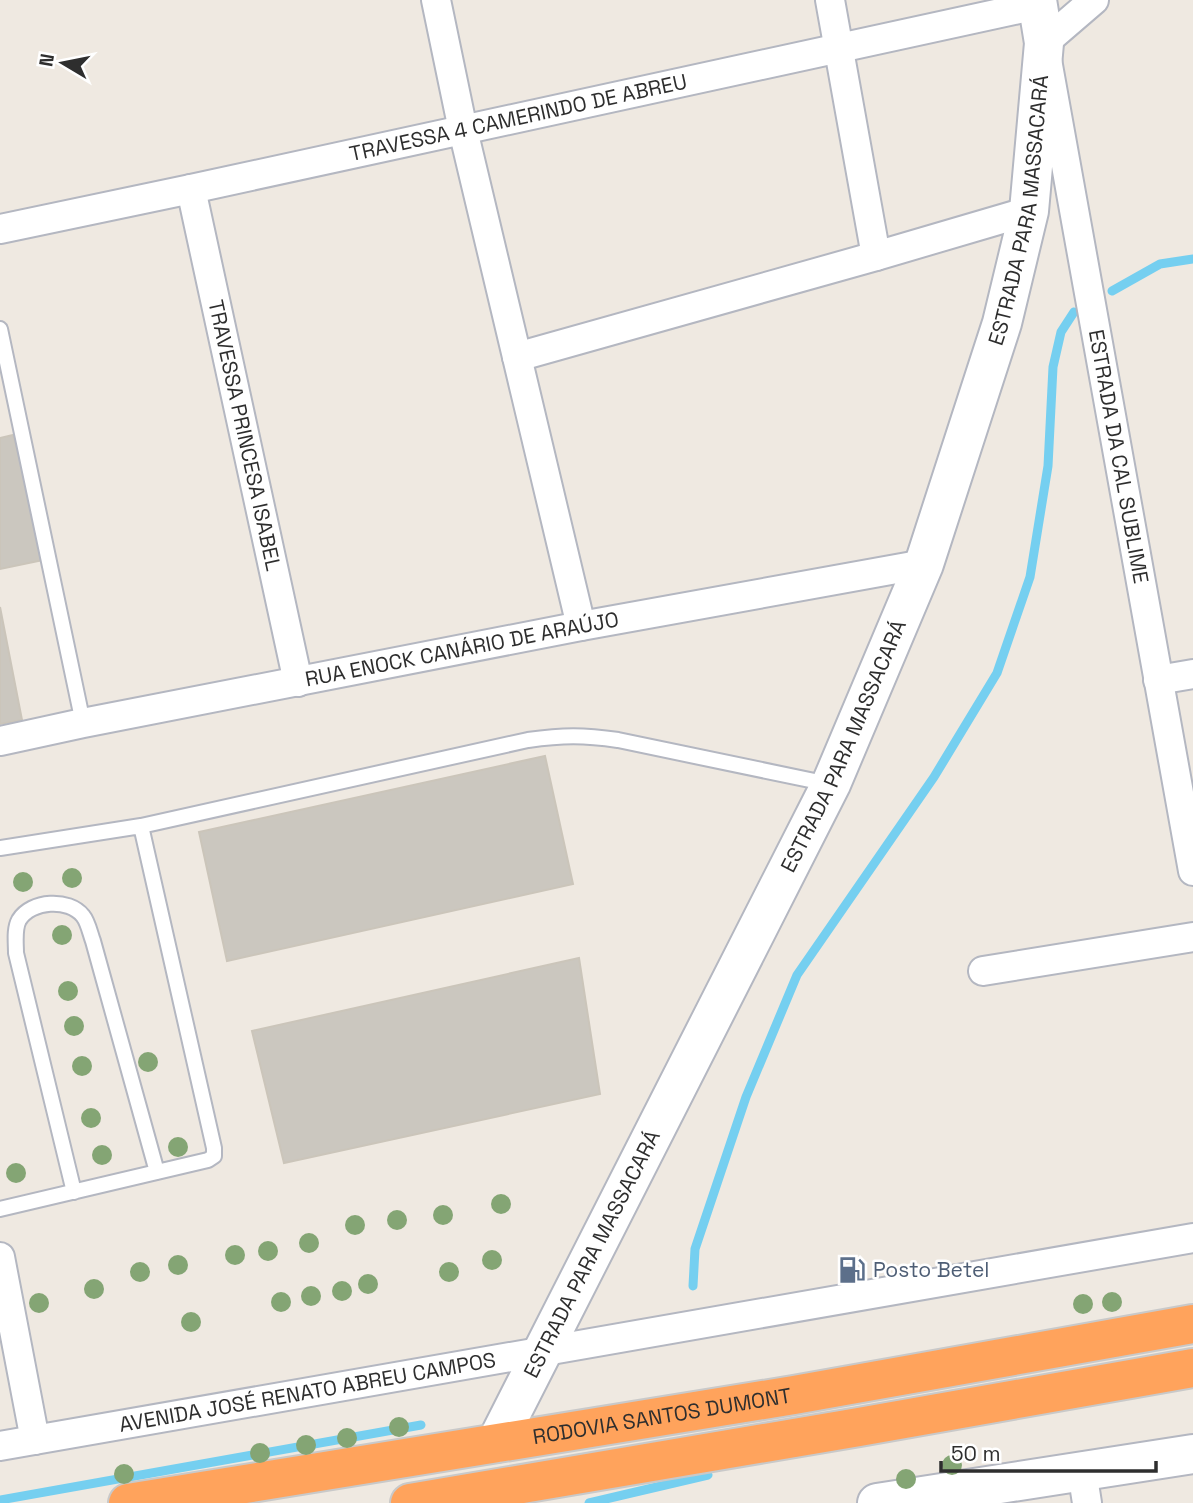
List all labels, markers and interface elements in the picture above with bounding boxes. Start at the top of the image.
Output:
north arrow [28,28,98,98]
text: N [33,52,60,69]
street label: TRAVESSA 4 CAMERINDO DE ABREU [347,68,689,167]
street label: ESTRADA PARA MASSACARÁ [982,74,1054,349]
street label: TRAVESSA PRINCESA ISABEL [202,297,287,573]
street label: ESTRADA DA CAL SUBLIME [1083,327,1155,585]
street label: RUA ENOCK CANÁRIO DE ARAÚJO [303,605,621,692]
street label: ESTRADA PARA MASSACARÁ [774,616,912,877]
street label: ESTRADA PARA MASSACARÁ [517,1125,666,1382]
fuel station icon: Posto Betel [837,1255,867,1285]
place label: Posto Betel [873,1256,990,1283]
street label: AVENIDA JOSÉ RENATO ABREU CAMPOS [117,1346,498,1438]
street label: RODOVIA SANTOS DUMONT [531,1382,793,1450]
scale bar [941,1430,1156,1474]
text: 50 m [951,1440,1001,1467]

